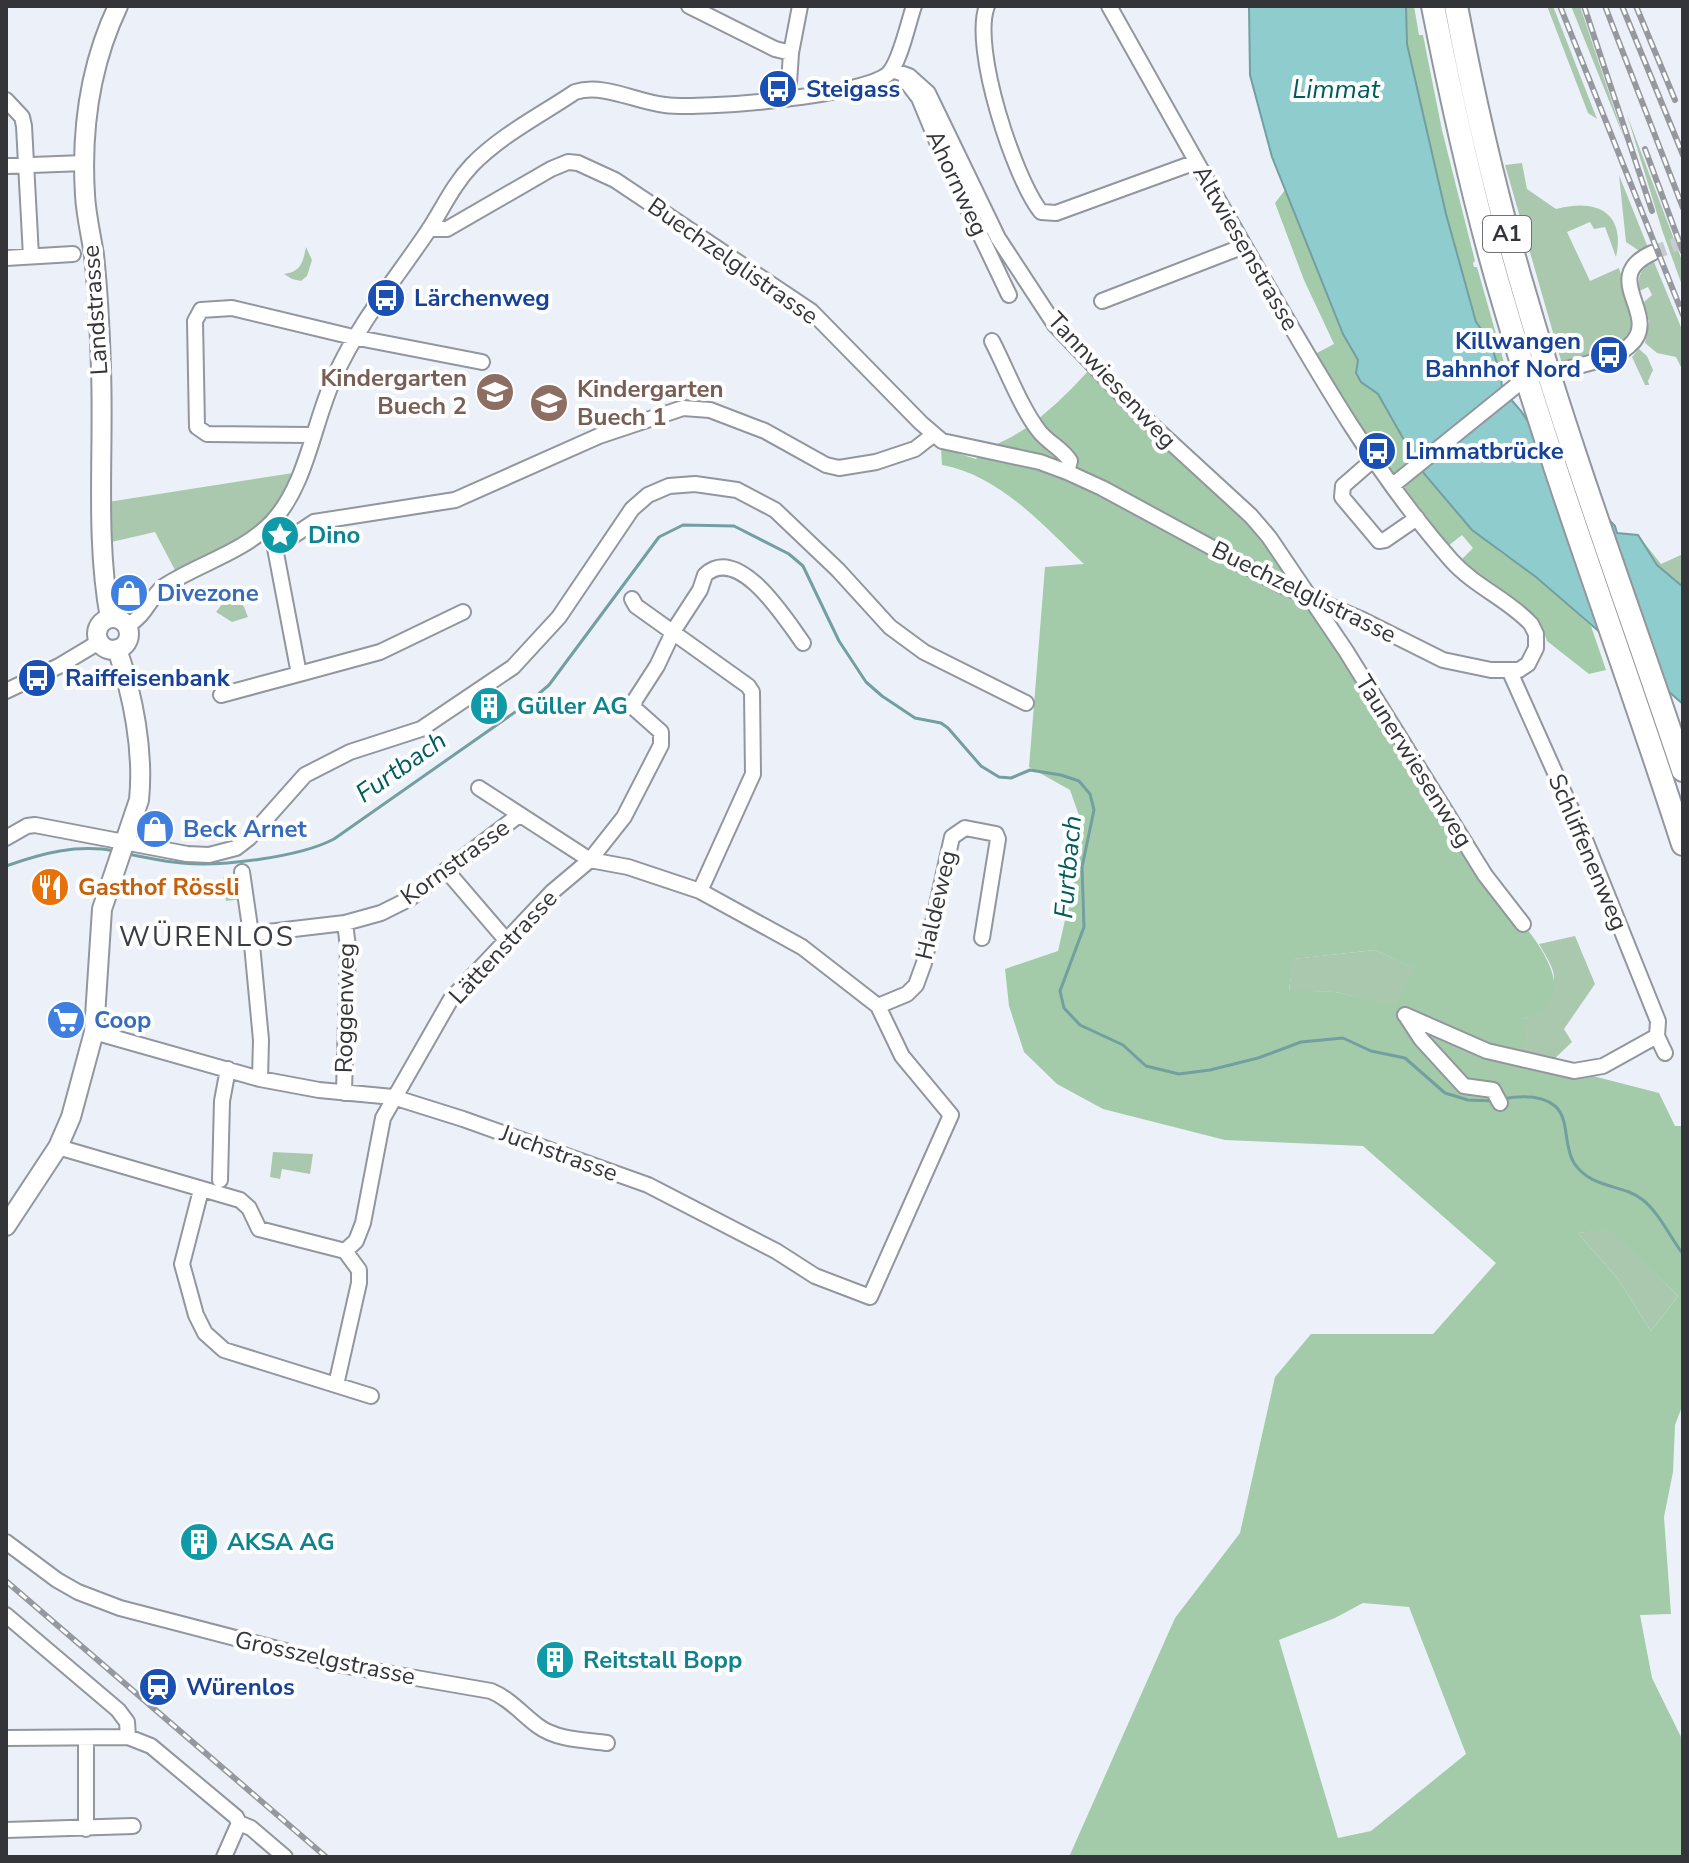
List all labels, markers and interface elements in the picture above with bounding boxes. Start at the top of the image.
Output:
bus stop icon: Steigass [757,68,799,110]
water label: Limmat [1292,72,1381,107]
place label: Steigass [806,73,900,105]
street label: Ahornweg [919,125,995,241]
street label: Altwiesenstrasse [1186,159,1306,337]
street label: Buechzelglistrasse [641,190,825,332]
road number: A1 [1483,216,1531,252]
street label: Landstrasse [74,244,116,376]
bus stop icon: Lärchenweg [365,277,407,319]
place label: Lärchenweg [414,282,550,314]
street label: Tannwiesenweg [1040,305,1184,455]
place label: Killwangen Bahnhof Nord [1425,325,1581,385]
bus stop icon: Killwangen Bahnhof Nord [1588,334,1630,376]
place label: Kindergarten Buech 2 [320,362,467,422]
school or university icon: Kindergarten Buech 2 [474,371,516,413]
place label: Kindergarten Buech 1 [577,373,724,433]
school or university icon: Kindergarten Buech 1 [528,382,570,424]
bus stop icon: Limmatbrücke [1356,430,1398,472]
place label: Limmatbrücke [1405,435,1564,467]
place icon: Dino [259,514,301,556]
place label: Dino [308,519,360,551]
street label: Buechzelglistrasse [1206,533,1402,651]
shop icon: Divezone [108,572,150,614]
place label: Divezone [157,577,259,609]
bus stop icon: Raiffeisenbank [16,657,58,699]
place label: Raiffeisenbank [65,662,231,694]
street label: Taunerwiesenweg [1348,669,1480,853]
building icon: Güller AG [468,685,510,727]
place label: Güller AG [517,690,628,722]
water label: Furtbach [349,723,453,811]
street label: Schliffenenweg [1541,769,1635,935]
shop icon: Beck Arnet [134,808,176,850]
street label: Kornstrasse [394,812,516,912]
place label: Beck Arnet [183,813,307,845]
water label: Furtbach [1046,814,1090,920]
street label: Haldeweg [908,847,964,963]
restaurant icon: Gasthof Rössli [29,866,71,908]
place label: Gasthof Rössli [78,871,240,903]
street label: Lättenstrasse [442,883,564,1011]
district label: WÜRENLOS [119,918,295,956]
street label: Roggenweg [328,943,362,1073]
supermarket icon: Coop [45,999,87,1041]
place label: Coop [94,1004,152,1036]
street label: Juchstrasse [495,1117,622,1189]
building icon: AKSA AG [178,1521,220,1563]
place label: AKSA AG [227,1526,335,1558]
street label: Grosszelgstrasse [232,1623,418,1693]
building icon: Reitstall Bopp [534,1639,576,1681]
place label: Reitstall Bopp [583,1644,742,1676]
station icon: Würenlos [137,1666,179,1708]
place label: Würenlos [186,1671,295,1703]

